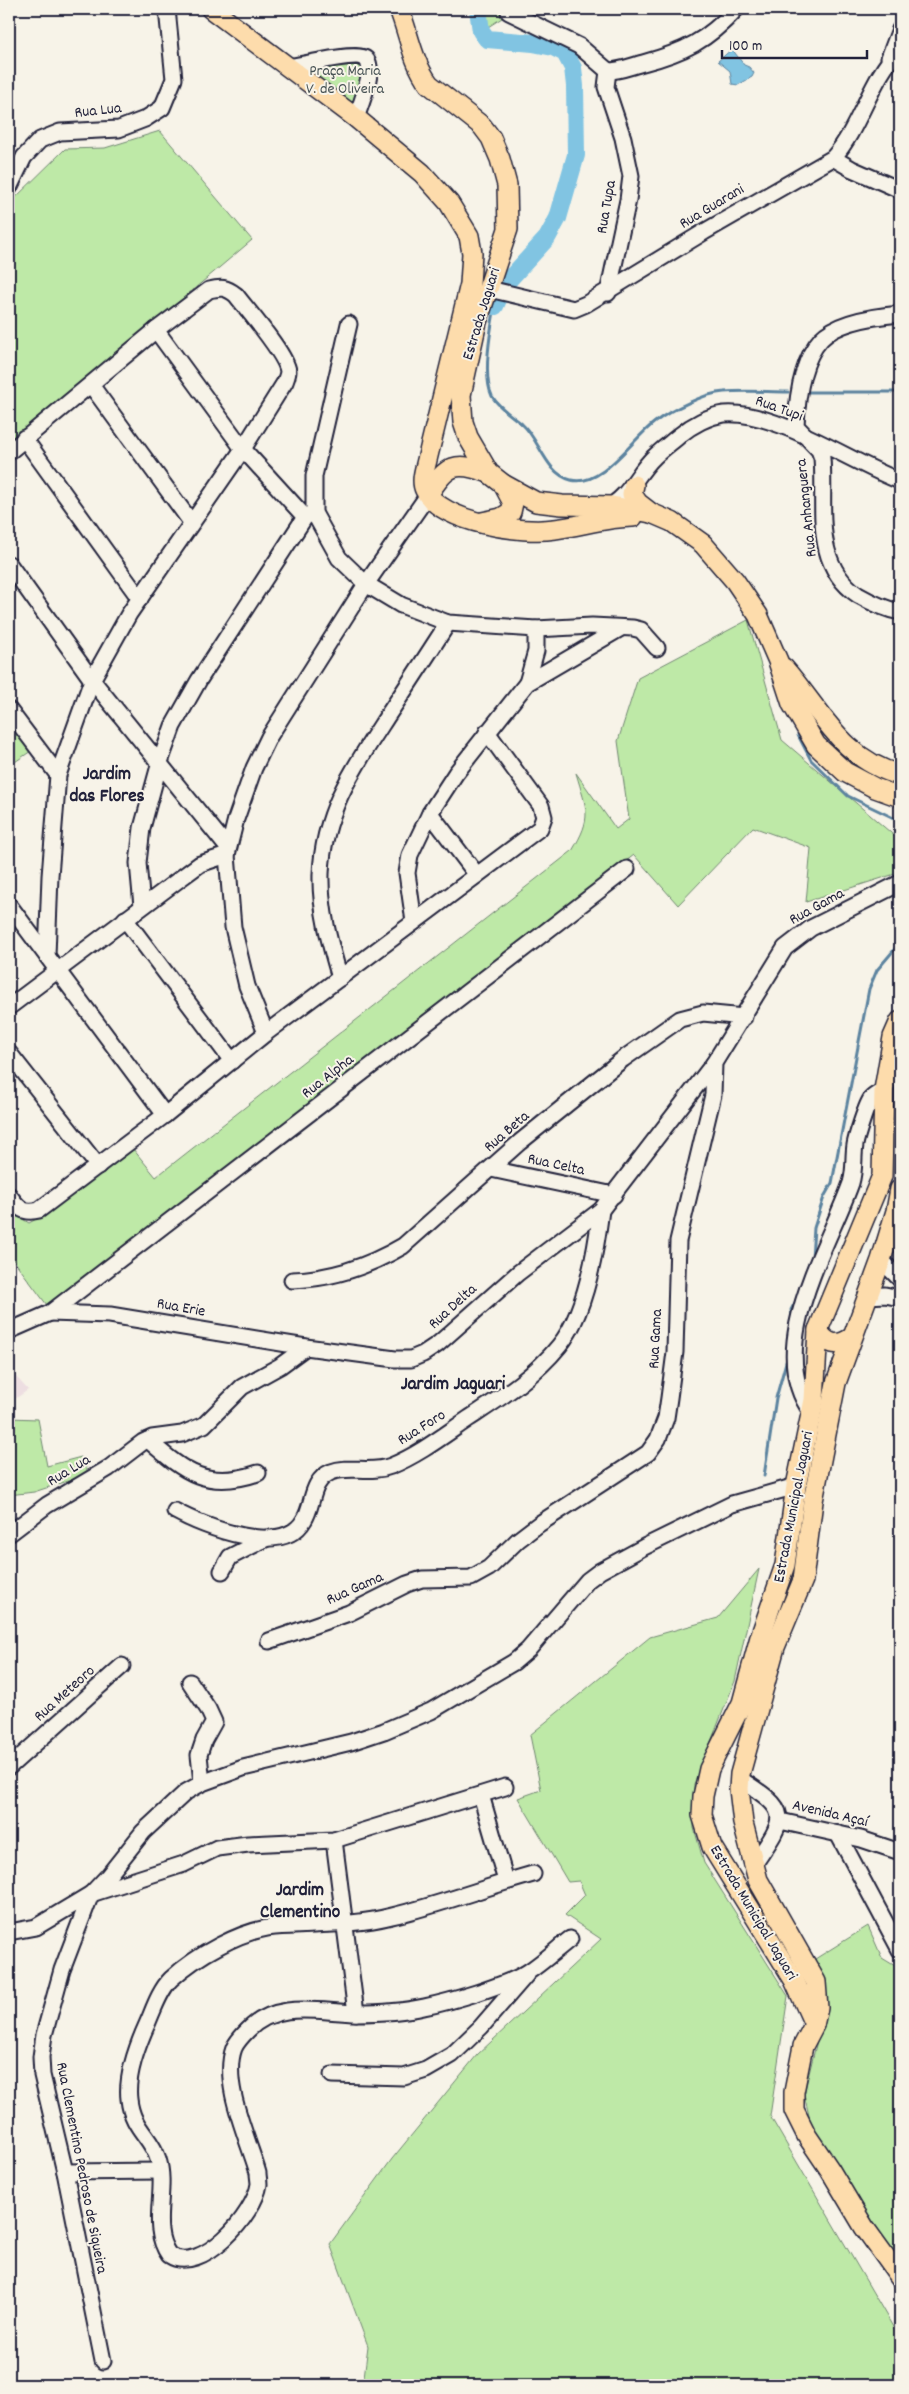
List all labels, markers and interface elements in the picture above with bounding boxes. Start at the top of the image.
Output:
scale bar [722,28,866,60]
text: 100 m [729,36,762,58]
park label: Praça Maria V. de Oliveira [306,60,385,101]
street label: Rua Lua [74,97,123,125]
street label: Rua Tupa [591,178,623,236]
street label: Rua Guarani [675,179,749,235]
street label: Estrada Jaguari [457,265,507,363]
street label: Rua Tupi [752,390,806,428]
street label: Rua Anhanguera [790,457,824,558]
district label: Jardim das Flores [69,762,145,811]
street label: Rua Gama [785,882,849,932]
street label: Rua Alpha [297,1049,359,1105]
street label: Rua Beta [479,1105,535,1158]
street label: Rua Celta [525,1148,587,1182]
street label: Rua Delta [424,1279,483,1335]
street label: Rua Erie [155,1292,207,1324]
street label: Rua Gama [643,1308,669,1370]
district label: Jardim Jaguari [401,1372,506,1399]
street label: Rua Foro [393,1404,451,1452]
street label: Estrada Municipal Jaguari [768,1429,820,1585]
street label: Rua Lua [43,1449,95,1493]
street label: Rua Gama [323,1566,388,1612]
street label: Rua Meteoro [29,1660,101,1728]
street label: Avenida Açaí [790,1794,871,1834]
street label: Estrada Municipal Jaguari [704,1841,803,1985]
district label: Jardim Clementino [260,1878,341,1927]
street label: Rua Clementino Pedroso de Siqueira [49,2060,113,2276]

